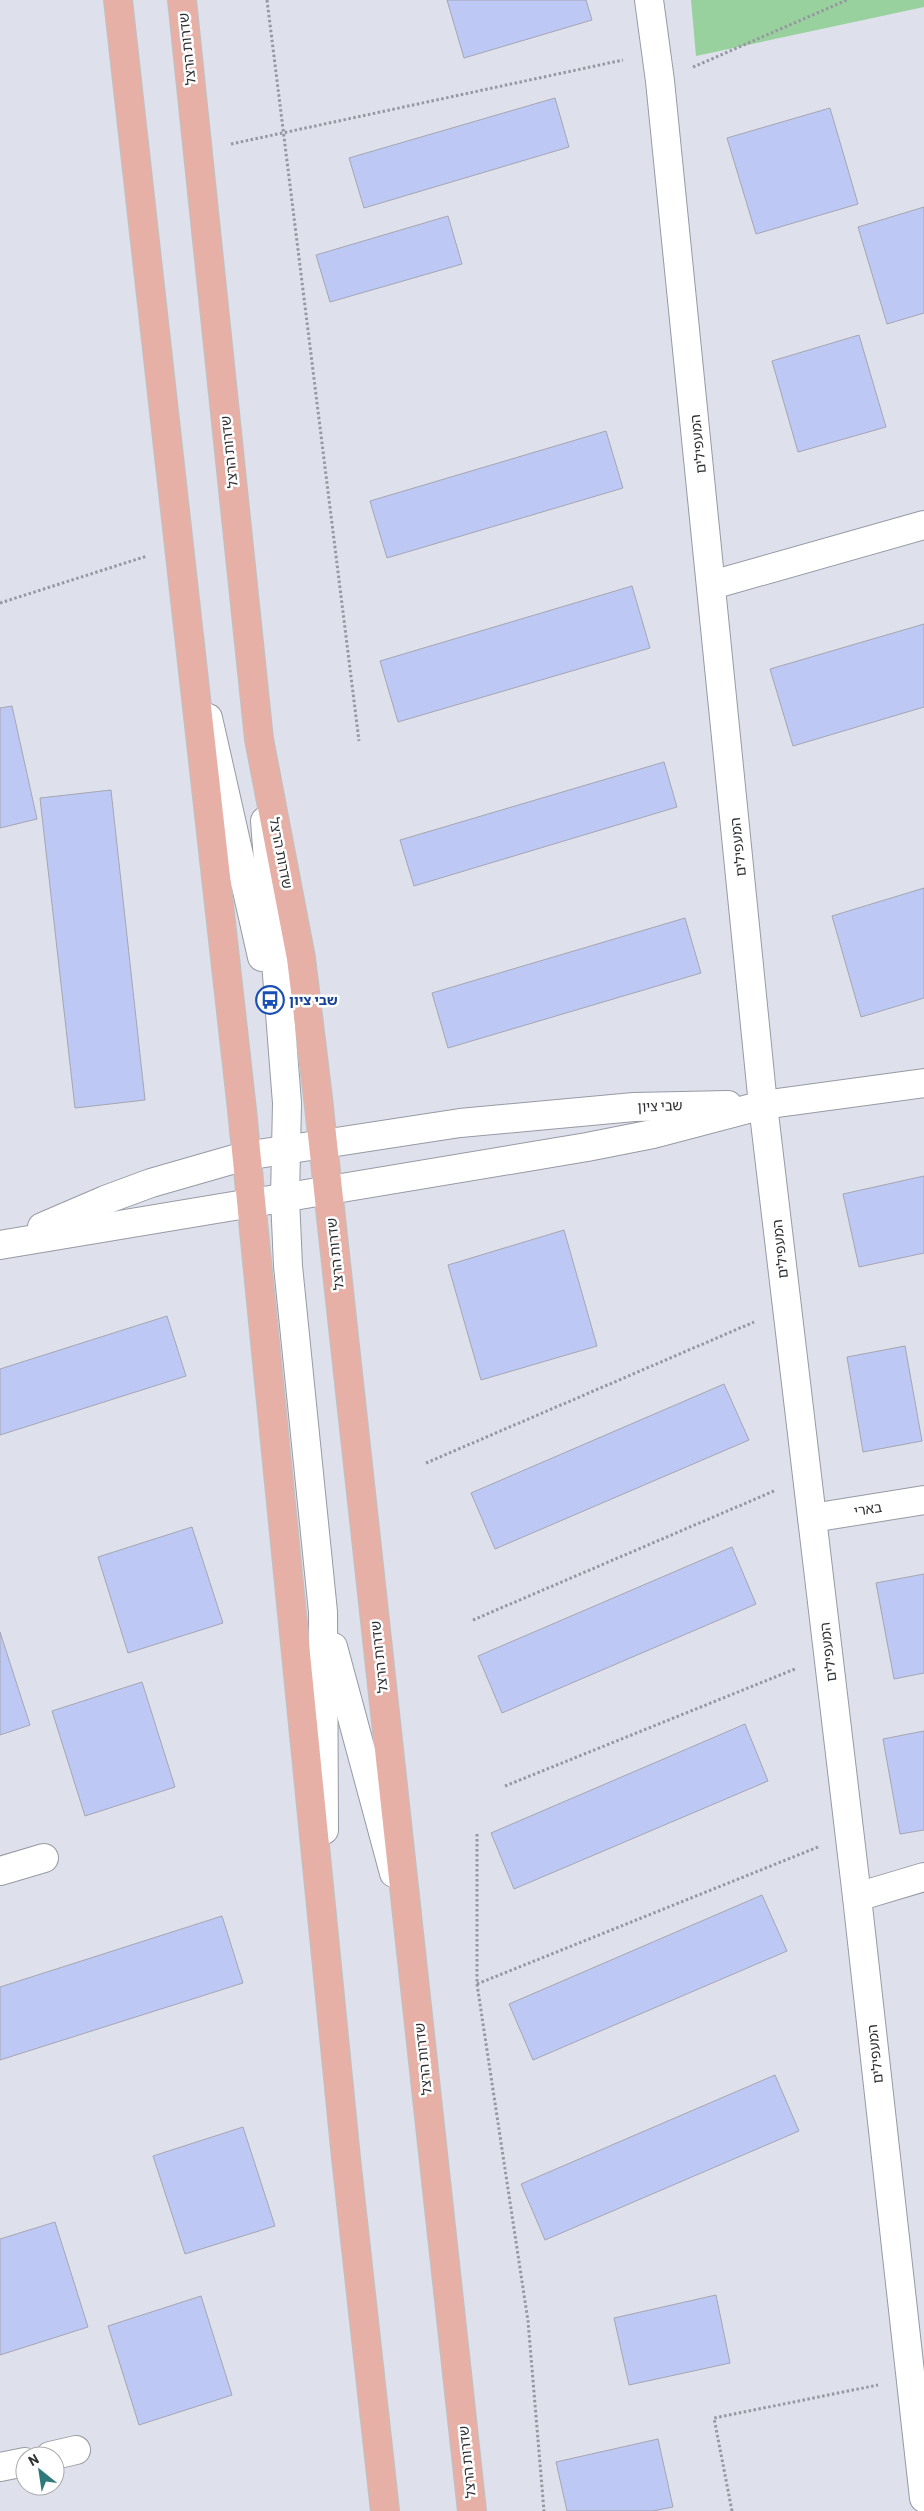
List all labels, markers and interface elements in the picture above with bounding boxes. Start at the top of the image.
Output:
street label: שדרות הרצל [174,12,199,86]
street label: המעפילים [686,414,709,475]
street label: שדרות הרצל [216,415,241,489]
street label: שדרות הרצל [266,816,297,890]
street label: המעפילים [726,817,749,878]
bus stop icon: שבי ציון [255,985,285,1015]
place label: שבי ציון [289,991,338,1008]
street label: שבי ציון [637,1096,683,1115]
street label: שדרות הרצל [322,1217,347,1291]
street label: המעפילים [768,1219,791,1280]
street label: בארי [853,1498,883,1519]
street label: שדרות הרצל [366,1620,391,1694]
street label: המעפילים [815,1622,840,1683]
street label: שדרות הרצל [410,2022,435,2096]
street label: המעפילים [863,2024,886,2085]
street label: שדרות הרצל [454,2425,479,2499]
north arrow [15,2446,65,2496]
text: N [25,2450,42,2469]

